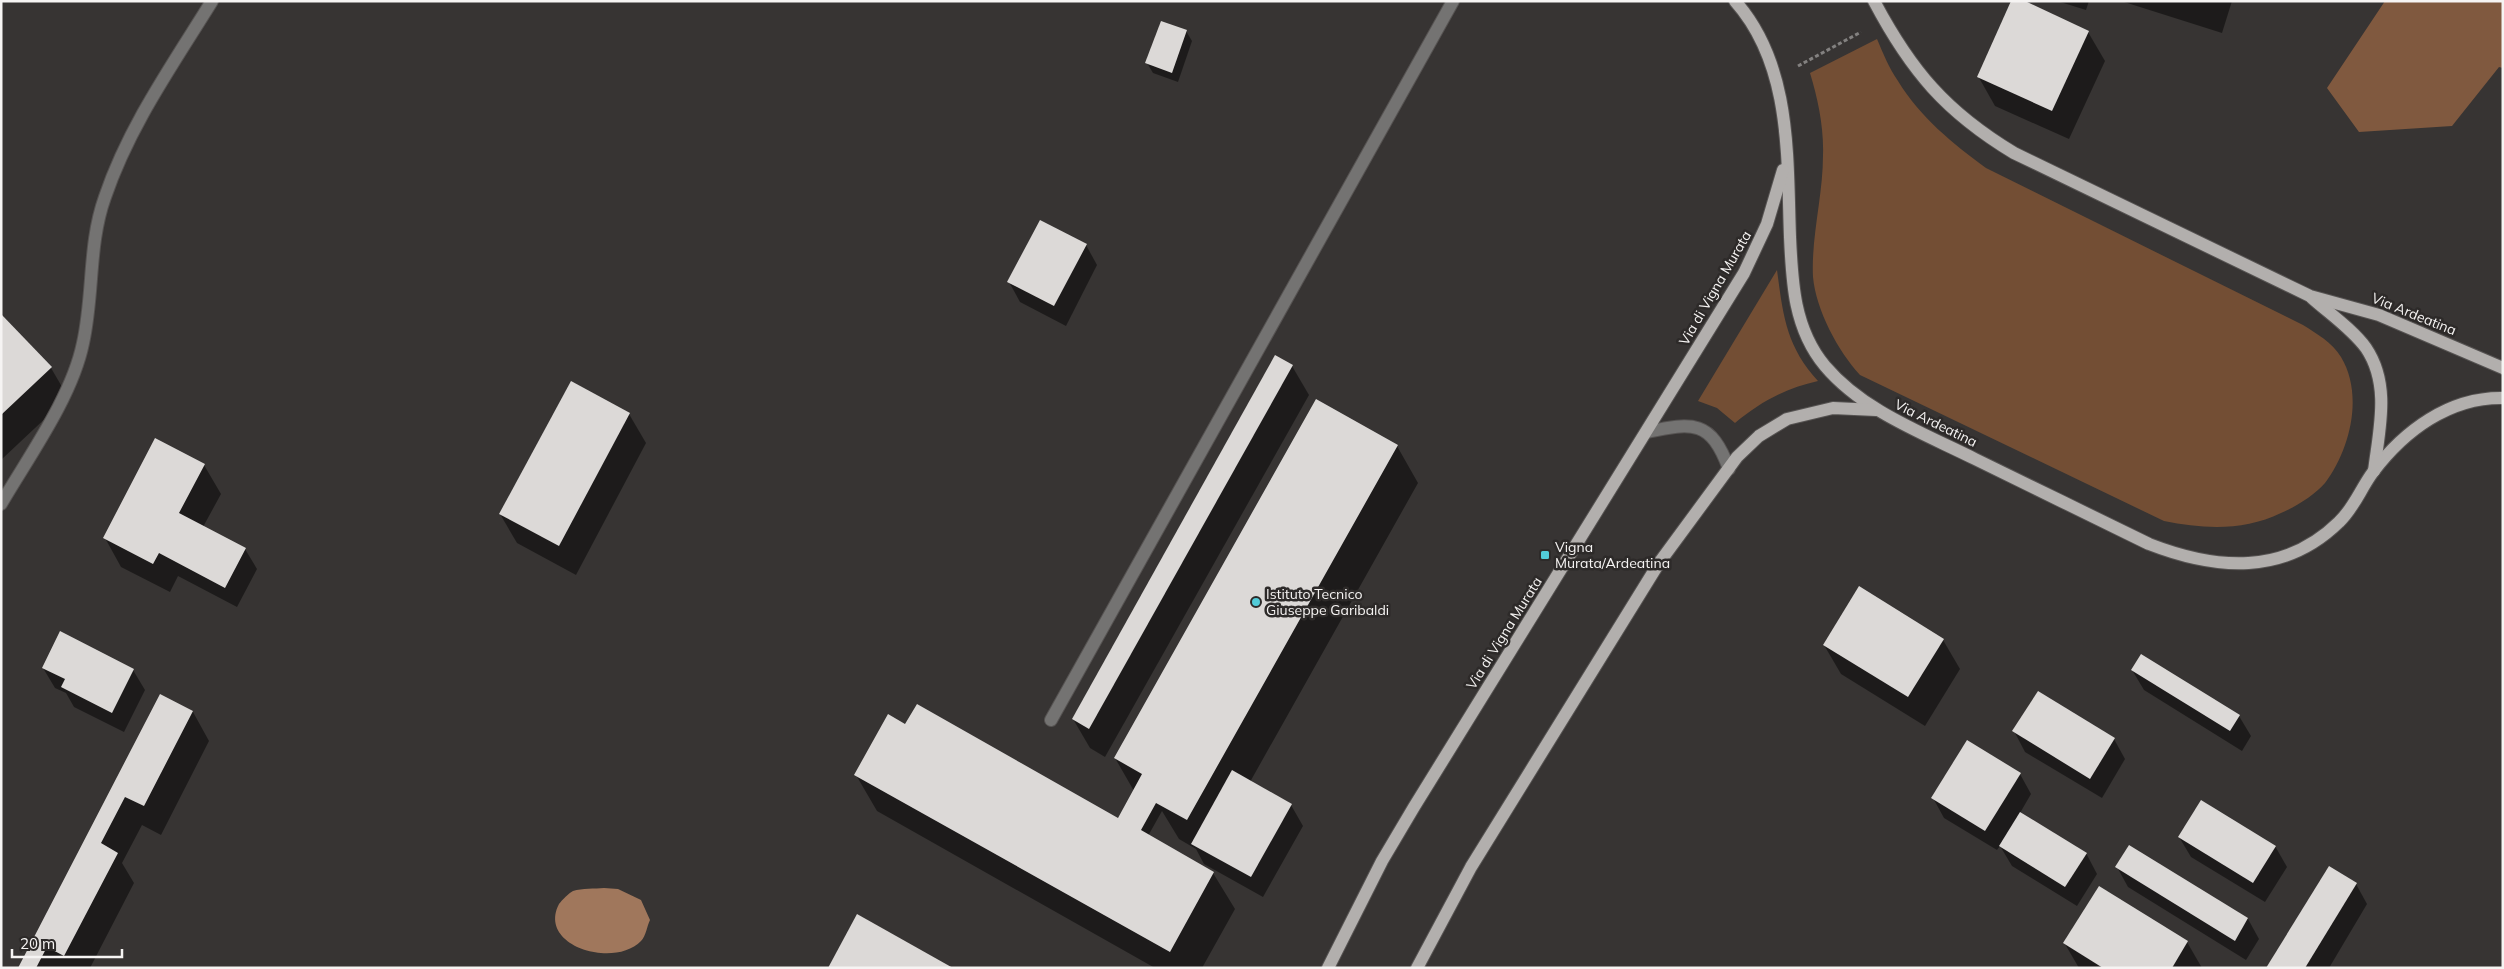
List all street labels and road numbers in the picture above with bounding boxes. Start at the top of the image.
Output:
street label: Via di Vigna Murata [1675,228,1755,348]
street label: Via Ardeatina [2369,289,2459,339]
street label: Via Ardeatina [1892,395,1980,451]
street label: Via di Vigna Murata [1462,573,1546,693]

